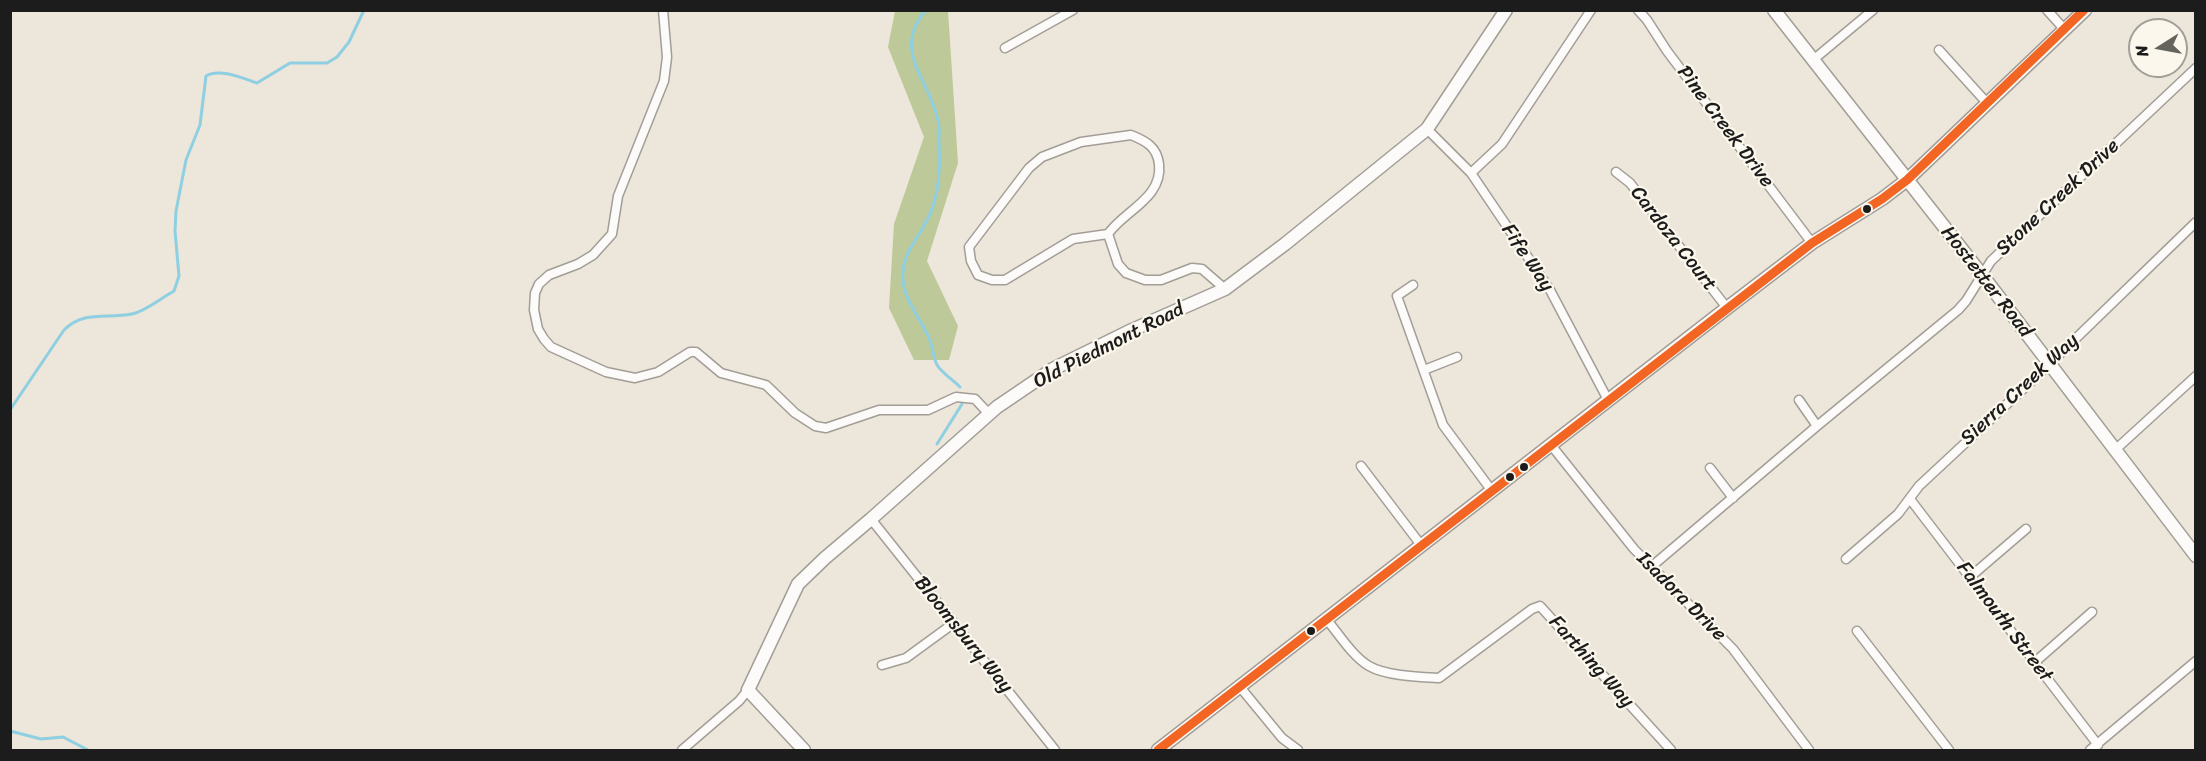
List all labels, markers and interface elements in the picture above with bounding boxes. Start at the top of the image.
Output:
north arrow [2128,18,2188,78]
text: N [2127,43,2157,59]
street label: Pine Creek Drive [1671,61,1779,193]
street label: Stone Creek Drive [1991,135,2125,261]
street label: Cardoza Court [1625,182,1721,296]
unlabelled marker [1861,203,1873,215]
street label: Fife Way [1496,220,1558,296]
street label: Hostetter Road [1935,221,2037,343]
street label: Old Piedmont Road [1030,298,1188,394]
street label: Sierra Creek Way [1956,329,2084,451]
unlabelled marker [1518,461,1530,473]
unlabelled marker [1504,471,1516,483]
street label: Isadora Drive [1631,547,1731,647]
street label: Falmouth Street [1951,557,2057,687]
street label: Bloomsbury Way [909,572,1017,698]
street label: Farthing Way [1543,611,1639,713]
unlabelled marker [1305,625,1317,637]

